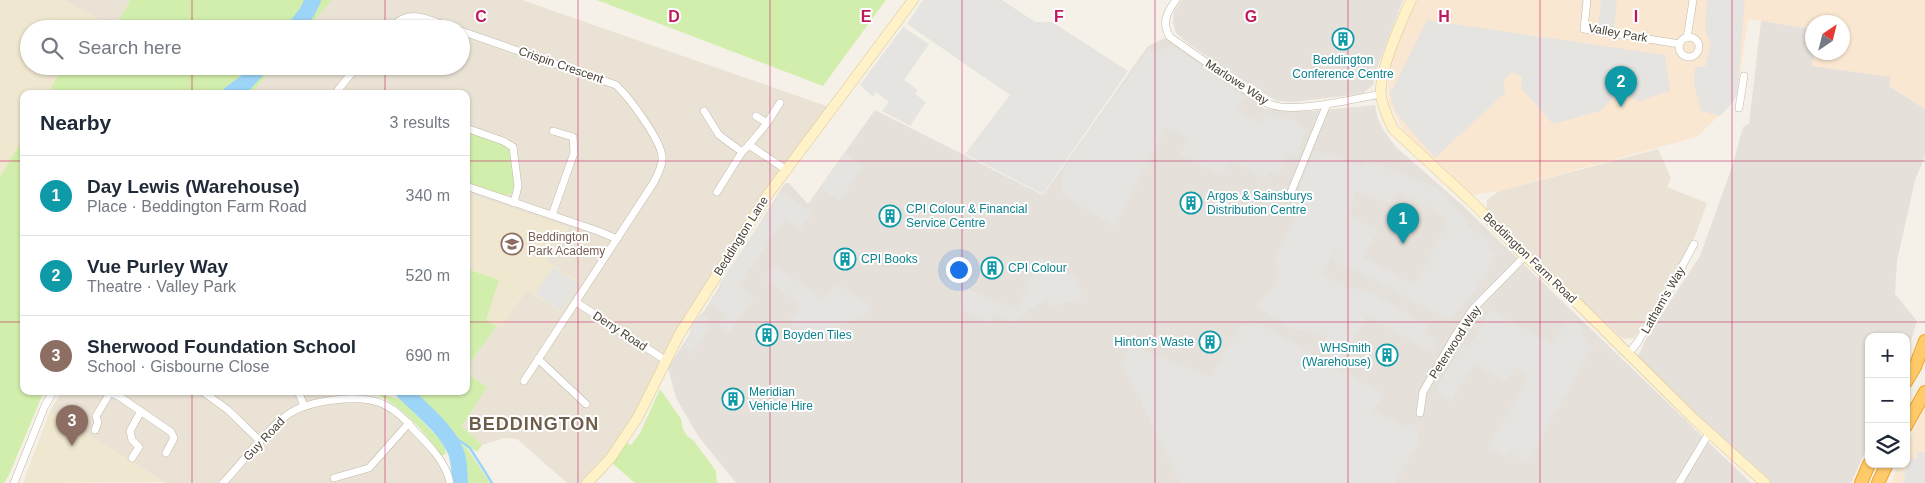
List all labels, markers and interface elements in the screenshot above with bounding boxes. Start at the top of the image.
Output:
text: C [475,8,487,25]
text: D [668,8,680,25]
text: E [861,8,872,25]
text: F [1054,8,1064,25]
text: G [1245,8,1257,25]
text: H [1438,8,1450,25]
text: I [1634,8,1638,25]
north arrow [1805,15,1850,60]
search box [20,20,470,75]
street label: Valley Park [1587,21,1650,45]
building icon: Beddington Conference Centre [1331,27,1355,51]
icon: search [38,34,66,62]
text: Search here [78,37,182,58]
street label: Crispin Crescent [517,44,606,86]
place label: Beddington Conference Centre [1292,53,1394,81]
street label: Marlowe Way [1203,56,1271,108]
pin: 2 [1605,66,1637,107]
text: Nearby [40,111,111,134]
text: 3 results [390,114,450,131]
text: Day Lewis (Warehouse) [87,176,300,197]
text: 1 [52,187,60,204]
text: 340 m [406,187,450,204]
place label: Argos & Sainsburys Distribution Centre [1207,189,1312,217]
building icon: Argos & Sainsburys Distribution Centre [1179,191,1203,215]
street label: Beddington Lane [711,194,771,278]
text: Place · Beddington Farm Road [87,198,307,215]
place label: CPI Colour & Financial Service Centre [906,202,1027,230]
pin: 1 [1387,203,1419,244]
building icon: CPI Colour & Financial Service Centre [878,204,902,228]
street label: Beddington Farm Road [1481,210,1579,306]
place label: Beddington Park Academy [528,230,605,258]
school or university icon: Beddington Park Academy [500,232,524,256]
building icon: CPI Books [833,247,857,271]
place label: CPI Books [861,252,918,266]
text: Vue Purley Way [87,256,228,277]
building icon: CPI Colour [980,256,1004,280]
your location [946,257,972,283]
place label: CPI Colour [1008,261,1067,275]
street label: Latham's Way [1638,264,1688,336]
text: 2 [52,267,60,284]
text: 520 m [406,267,450,284]
text: Theatre · Valley Park [87,278,236,295]
street label: Peterwood Way [1426,303,1484,381]
street label: Derry Road [590,308,650,354]
building icon: Boyden Tiles [755,323,779,347]
place label: Boyden Tiles [783,328,852,342]
building icon: Hinton's Waste [1198,330,1222,354]
map controls [1865,333,1910,468]
button: + [1865,333,1910,378]
place label: Hinton's Waste [1114,335,1194,349]
text: Sherwood Foundation School [87,336,356,357]
place label: WHSmith (Warehouse) [1302,341,1371,369]
building icon: WHSmith (Warehouse) [1375,343,1399,367]
text: 3 [52,347,60,364]
text: 690 m [406,347,450,364]
text: School · Gisbourne Close [87,358,269,375]
button: − [1865,378,1910,423]
place label: Meridian Vehicle Hire [749,385,813,413]
building icon: Meridian Vehicle Hire [721,387,745,411]
pin: 3 [56,405,88,446]
street label: Guy Road [240,414,288,464]
district label: BEDDINGTON [469,414,599,434]
button: layers [1865,423,1910,468]

